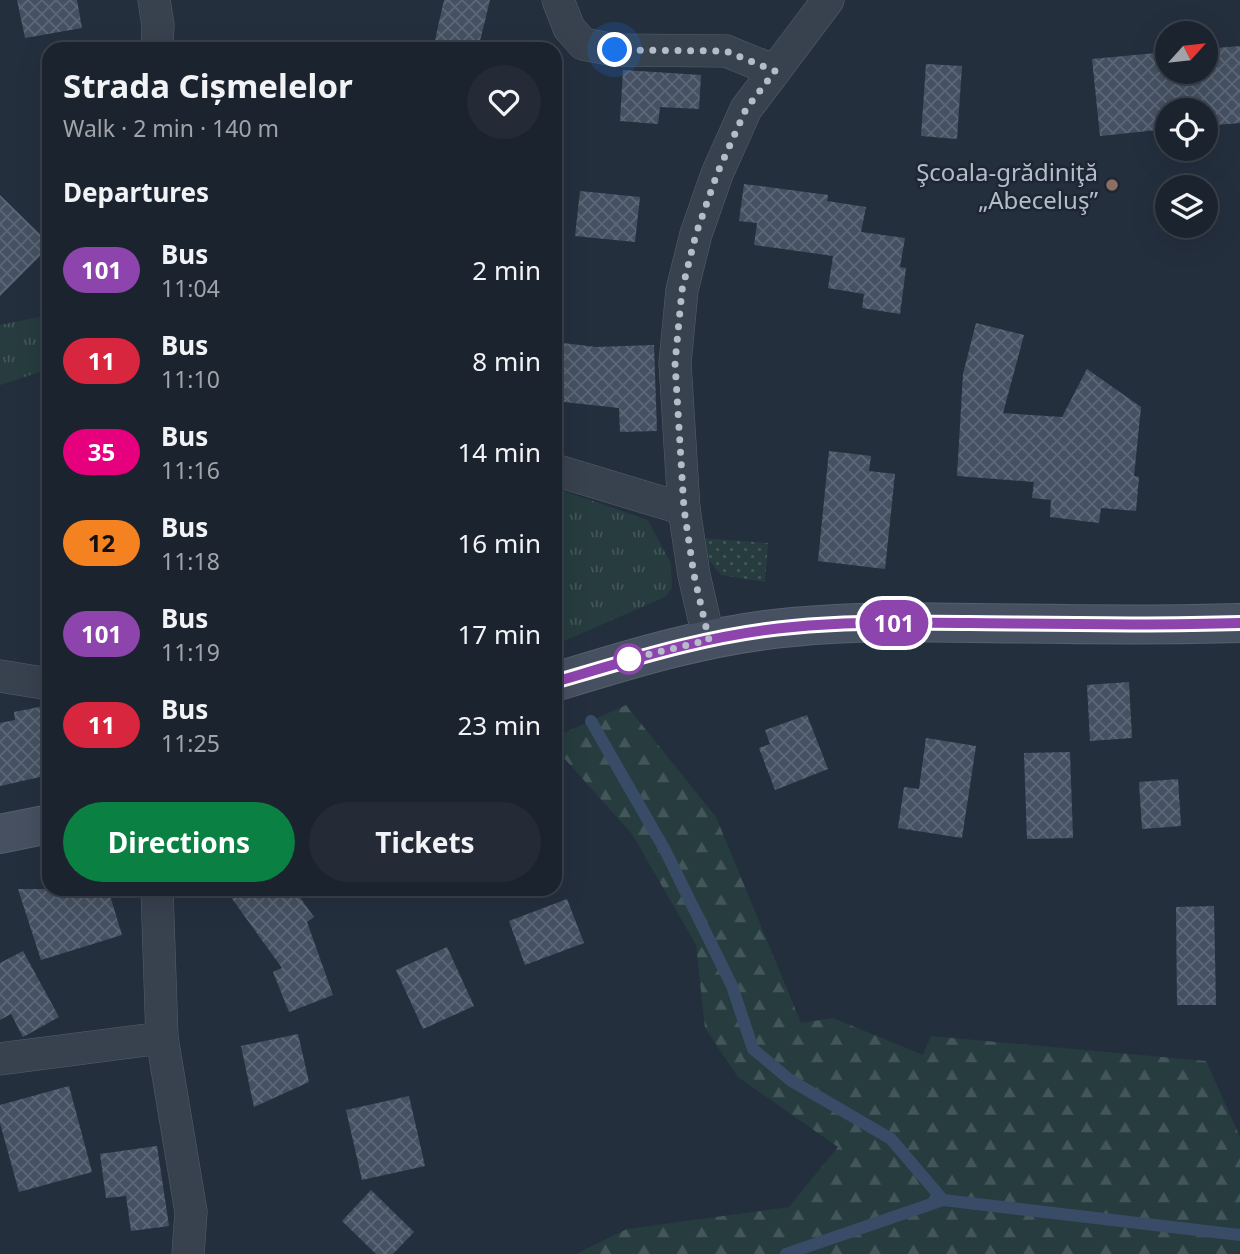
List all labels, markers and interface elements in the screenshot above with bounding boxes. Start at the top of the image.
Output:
north arrow [1155,21,1218,84]
map controls [1155,21,1218,238]
your location [597,32,632,67]
text: Strada Cișmelelor [63,63,353,108]
button: heart [467,65,541,139]
button: locate [1155,98,1218,161]
text: Walk · 2 min · 140 m [63,112,279,144]
place label: Şcoala-grădiniţă „Abeceluş” [916,155,1098,216]
text: Departures [63,174,209,210]
button: layers [1155,175,1218,238]
marker: Şcoala-grădiniţă „Abeceluş” [1104,177,1120,193]
text: Bus [161,236,208,272]
text: 2 min [472,252,541,288]
text: 101 [81,253,122,286]
text: 11:04 [161,272,220,304]
text: Bus [161,327,208,363]
text: 8 min [472,343,541,379]
text: 11 [88,344,115,377]
text: 11:10 [161,363,220,395]
text: Bus [161,418,208,454]
text: 14 min [457,434,541,470]
text: 35 [88,435,115,468]
text: 11:16 [161,454,220,486]
text: Bus [161,509,208,545]
text: 16 min [457,525,541,561]
text: 12 [88,526,115,559]
text: 11:18 [161,545,220,577]
text: Bus [161,600,208,636]
line badge: 101 [854,600,934,646]
text: 101 [873,606,915,639]
text: 17 min [457,616,541,652]
text: 101 [81,617,122,650]
text: 11:19 [161,636,220,668]
unlabelled marker [614,644,644,674]
text: Bus [161,691,208,727]
text: 23 min [457,707,541,743]
text: 11 [88,708,115,741]
text: 11:25 [161,727,220,759]
button: Directions [63,802,295,882]
button: Tickets [309,802,541,882]

